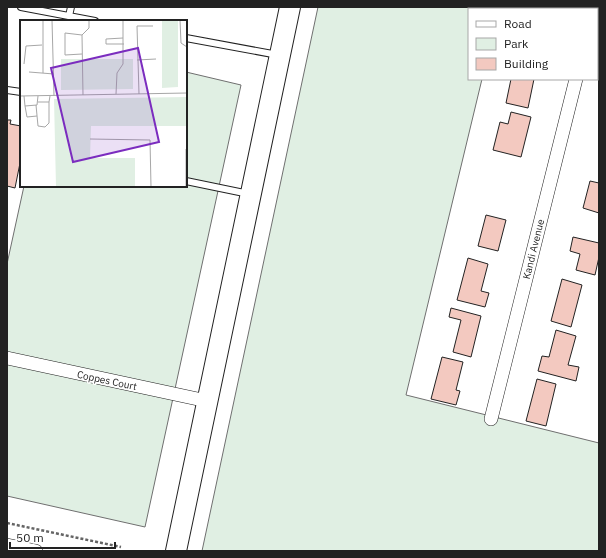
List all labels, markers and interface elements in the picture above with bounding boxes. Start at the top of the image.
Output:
legend [468,8,598,80]
text: Road [504,16,532,31]
inset map [20,20,187,187]
text: Park [504,36,529,51]
text: Building [504,56,549,71]
street label: Kandi Avenue [520,217,547,280]
street label: Coppes Court [76,368,138,393]
scale bar [10,524,115,550]
text: 50 m [16,530,44,545]

